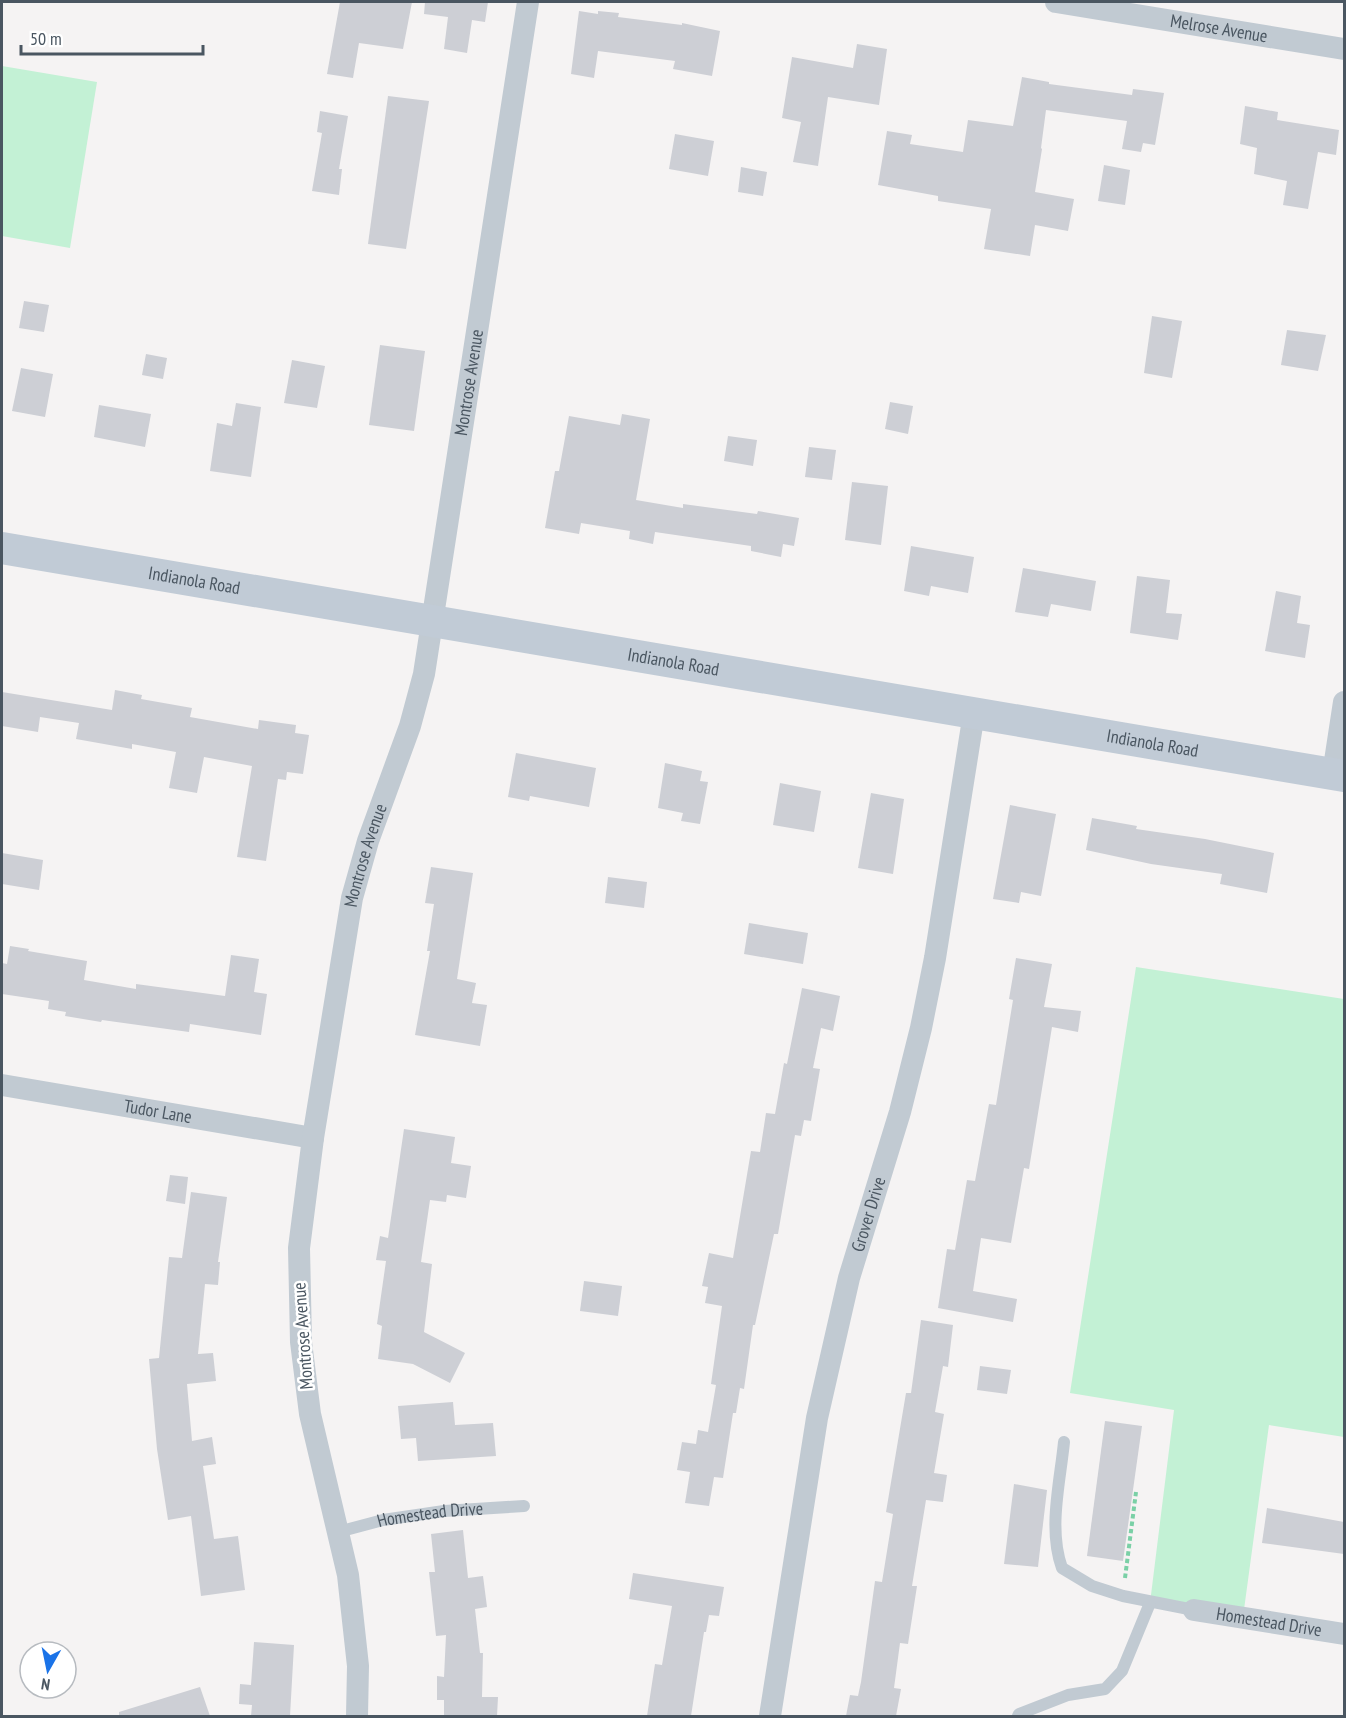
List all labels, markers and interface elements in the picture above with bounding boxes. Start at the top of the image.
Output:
street label: Melrose Avenue [1169,9,1269,47]
scale bar [21,18,202,56]
text: 50 m [30,27,62,50]
street label: Montrose Avenue [449,328,488,437]
street label: Indianola Road [147,561,242,599]
street label: Indianola Road [626,642,721,681]
street label: Indianola Road [1105,724,1200,762]
street label: Montrose Avenue [339,800,392,909]
street label: Tudor Lane [122,1094,194,1128]
street label: Grover Drive [846,1174,890,1254]
street label: Montrose Avenue [287,1282,318,1390]
street label: Homestead Drive [374,1497,484,1532]
street label: Homestead Drive [1215,1602,1324,1641]
north arrow [18,1640,78,1700]
text: N [40,1674,51,1695]

